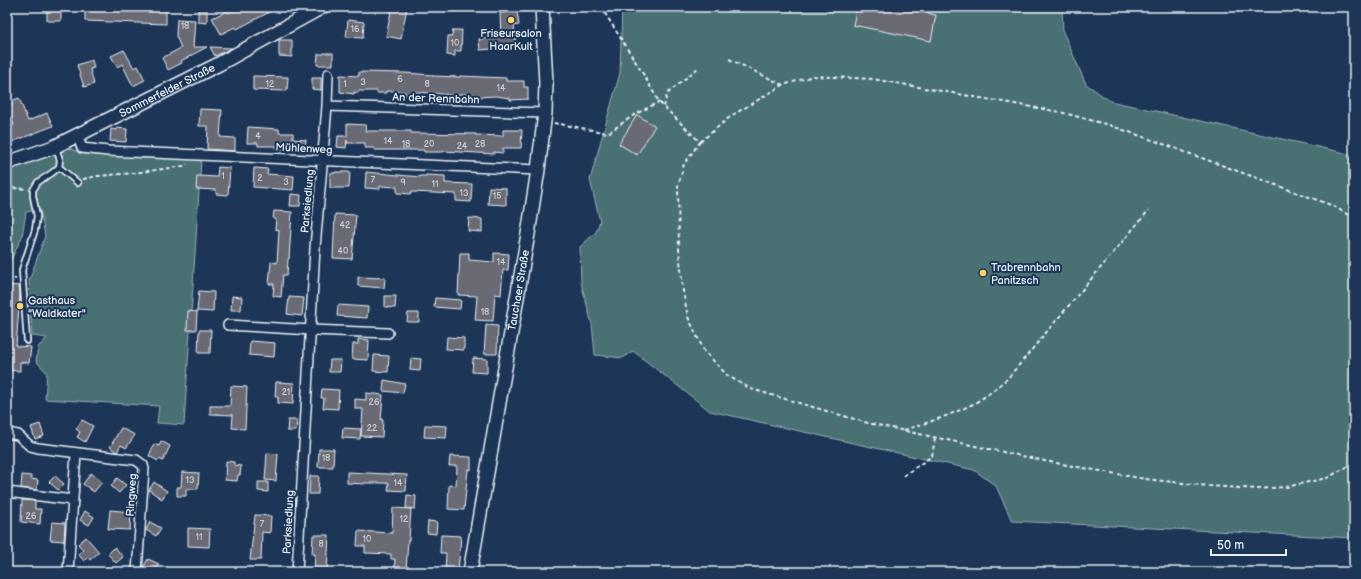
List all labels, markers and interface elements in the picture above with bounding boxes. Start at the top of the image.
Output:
marker: Friseursalon HaarKult [506,15,516,25]
house number: 18 [181,21,189,32]
house number: 16 [351,24,360,35]
place label: Friseursalon HaarKult [480,27,542,53]
house number: 10 [451,38,459,49]
street label: Sommerfelder Straße [117,61,218,120]
house number: 6 [397,74,403,85]
house number: 3 [360,77,366,88]
house number: 12 [266,79,275,90]
house number: 1 [343,79,347,90]
house number: 8 [424,79,430,90]
house number: 14 [497,83,506,94]
street label: An der Rennbahn [392,90,480,107]
house number: 4 [255,131,261,142]
house number: 14 [384,136,393,147]
house number: 18 [402,139,410,150]
house number: 20 [424,139,434,150]
house number: 28 [475,139,485,150]
street label: Mühlenweg [275,141,333,156]
house number: 24 [457,141,468,152]
street label: Parksiedlung [298,169,317,234]
house number: 1 [221,171,225,182]
house number: 2 [257,173,263,184]
house number: 7 [371,175,376,186]
house number: 3 [283,177,289,188]
house number: 9 [400,177,406,188]
house number: 11 [432,179,438,190]
house number: 13 [459,188,469,199]
house number: 15 [493,191,501,202]
house number: 42 [340,220,351,231]
house number: 40 [338,246,348,257]
street label: Tauchaer Straße [506,248,532,332]
house number: 14 [497,257,506,268]
place label: Trabrennbahn Panitzsch [991,261,1061,287]
marker: Trabrennbahn Panitzsch [978,268,988,278]
place label: Gasthaus "Waldkater" [28,294,86,320]
marker: Gasthaus "Waldkater" [15,301,25,311]
house number: 18 [481,307,489,318]
house number: 21 [282,387,290,398]
house number: 26 [369,397,380,408]
house number: 22 [367,423,378,434]
house number: 18 [322,453,330,464]
street label: Ringweg [124,473,139,517]
house number: 13 [185,475,195,486]
house number: 14 [394,478,403,489]
street label: Parksiedlung [280,490,297,554]
house number: 26 [26,511,37,522]
house number: 12 [400,514,409,525]
house number: 7 [260,519,265,530]
scale bar [1211,531,1286,557]
house number: 11 [196,532,202,543]
house number: 10 [363,534,371,545]
text: 50 m [1217,538,1244,553]
house number: 8 [318,539,324,550]

